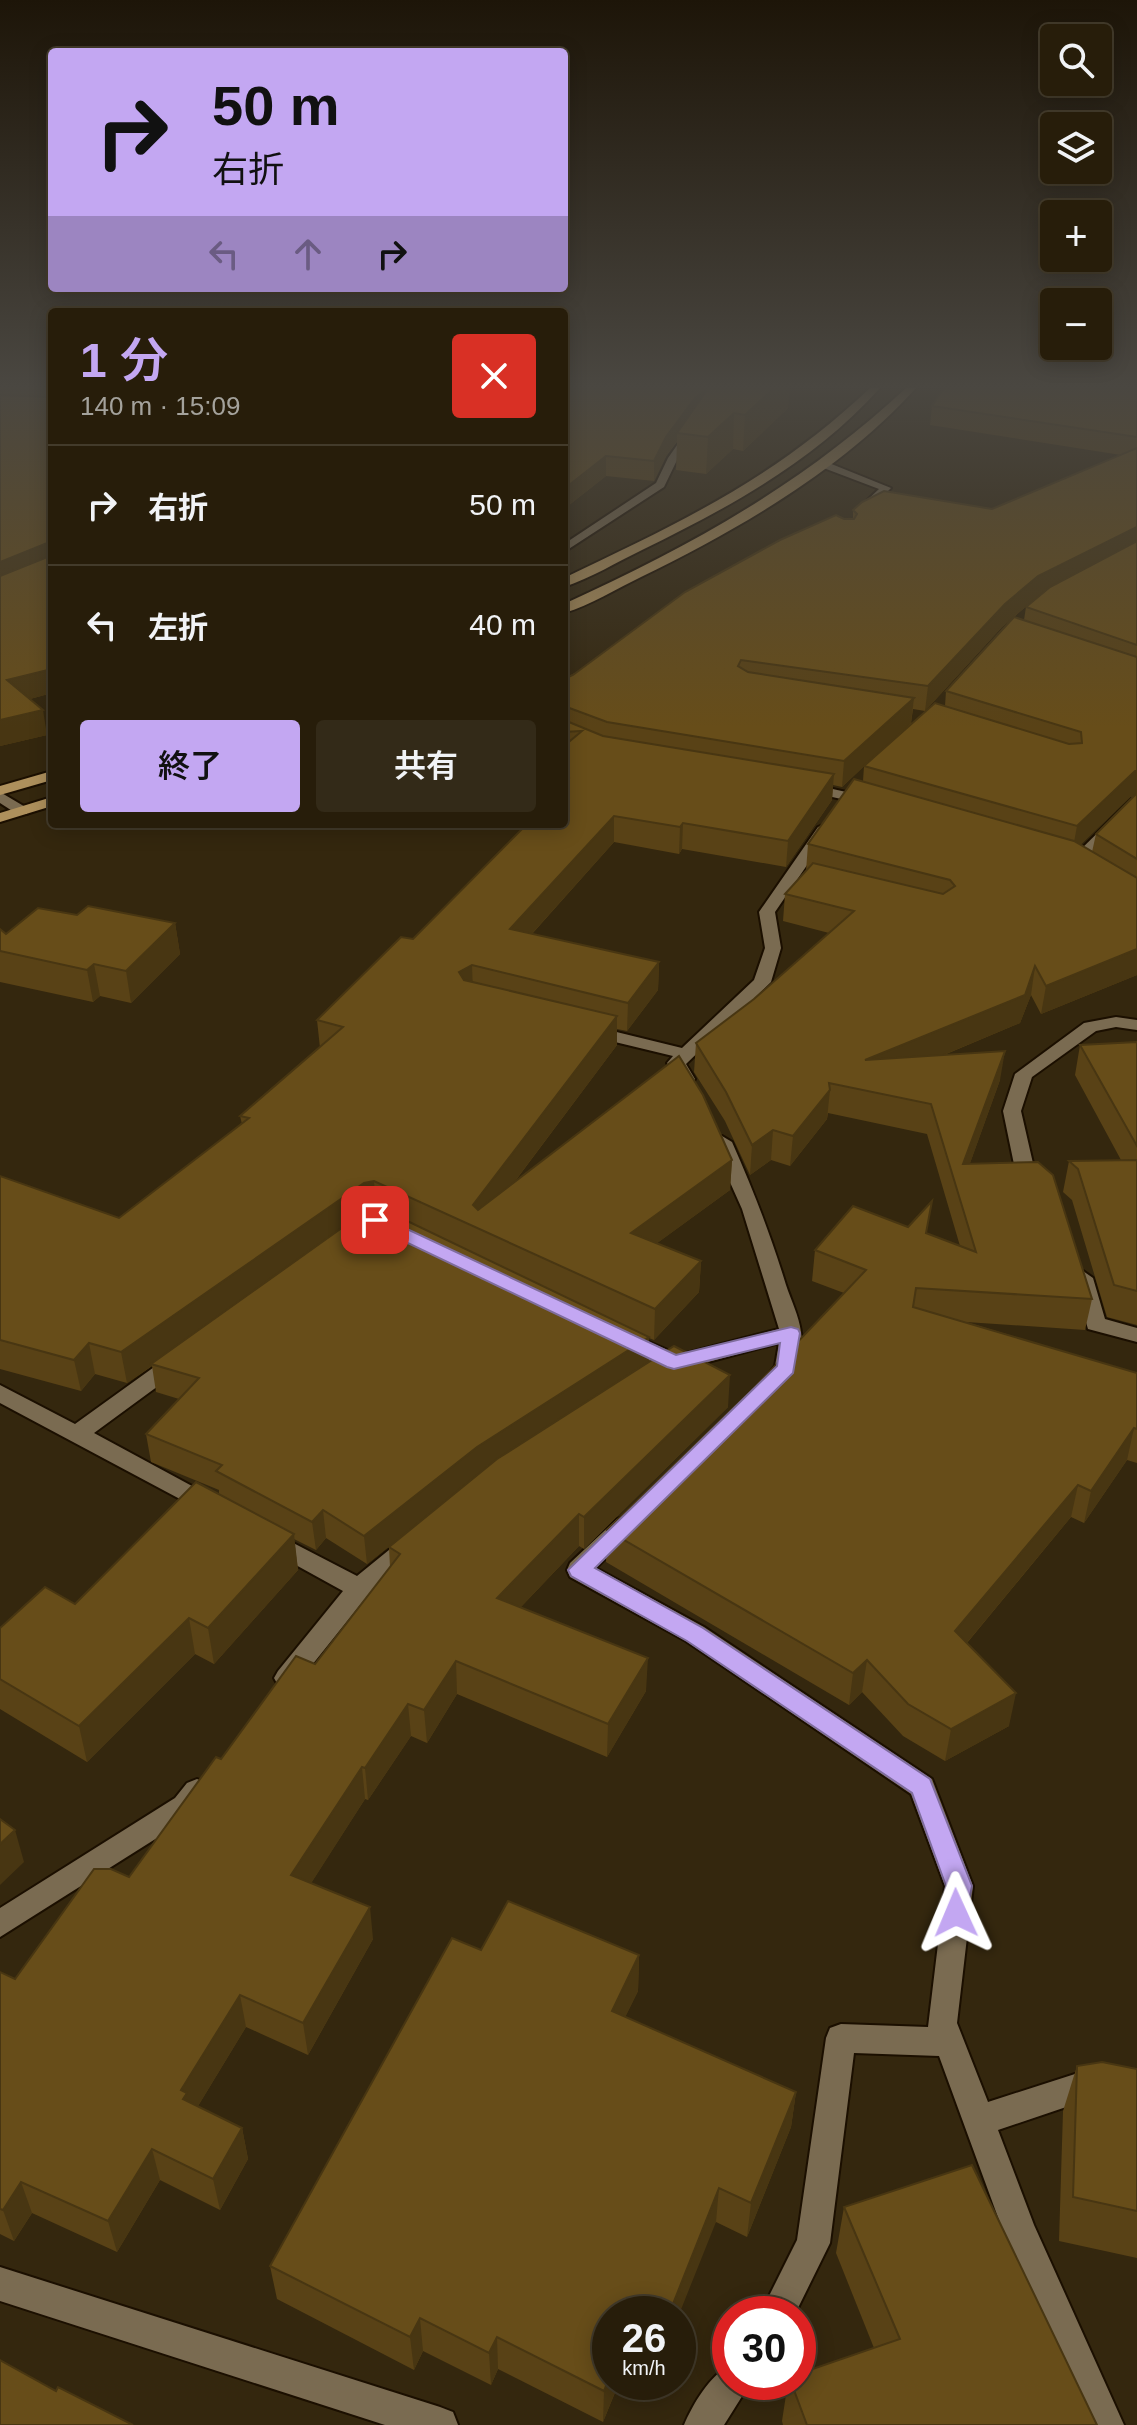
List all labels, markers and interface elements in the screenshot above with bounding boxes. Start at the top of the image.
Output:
map controls [1040,24,1112,360]
button: search [1040,24,1112,96]
text: 50 m [212,74,340,137]
icon: right [80,80,184,184]
button: layers [1040,112,1112,184]
text: 右折 [212,149,284,190]
button: + [1040,200,1112,272]
icon: left [202,232,246,276]
icon: ahead [286,232,330,276]
icon: right [370,232,414,276]
button: − [1040,288,1112,360]
text: 1 分 [80,334,168,387]
button: close [452,334,536,418]
text: 140 m · 15:09 [80,391,240,421]
icon: right [80,483,124,527]
text: 50 m [469,488,536,521]
text: 右折 [148,491,208,524]
icon: left [80,603,124,647]
text: 40 m [469,608,536,641]
text: 左折 [148,611,208,644]
button: 終了 [80,720,300,812]
button: 共有 [316,720,536,812]
pin [341,1186,409,1254]
icon: arrive [353,1198,397,1242]
position arrow [914,1871,998,1955]
speed limit sign: 30 [712,2296,816,2400]
text: 26 [622,2316,666,2360]
text: km/h [622,2357,666,2379]

